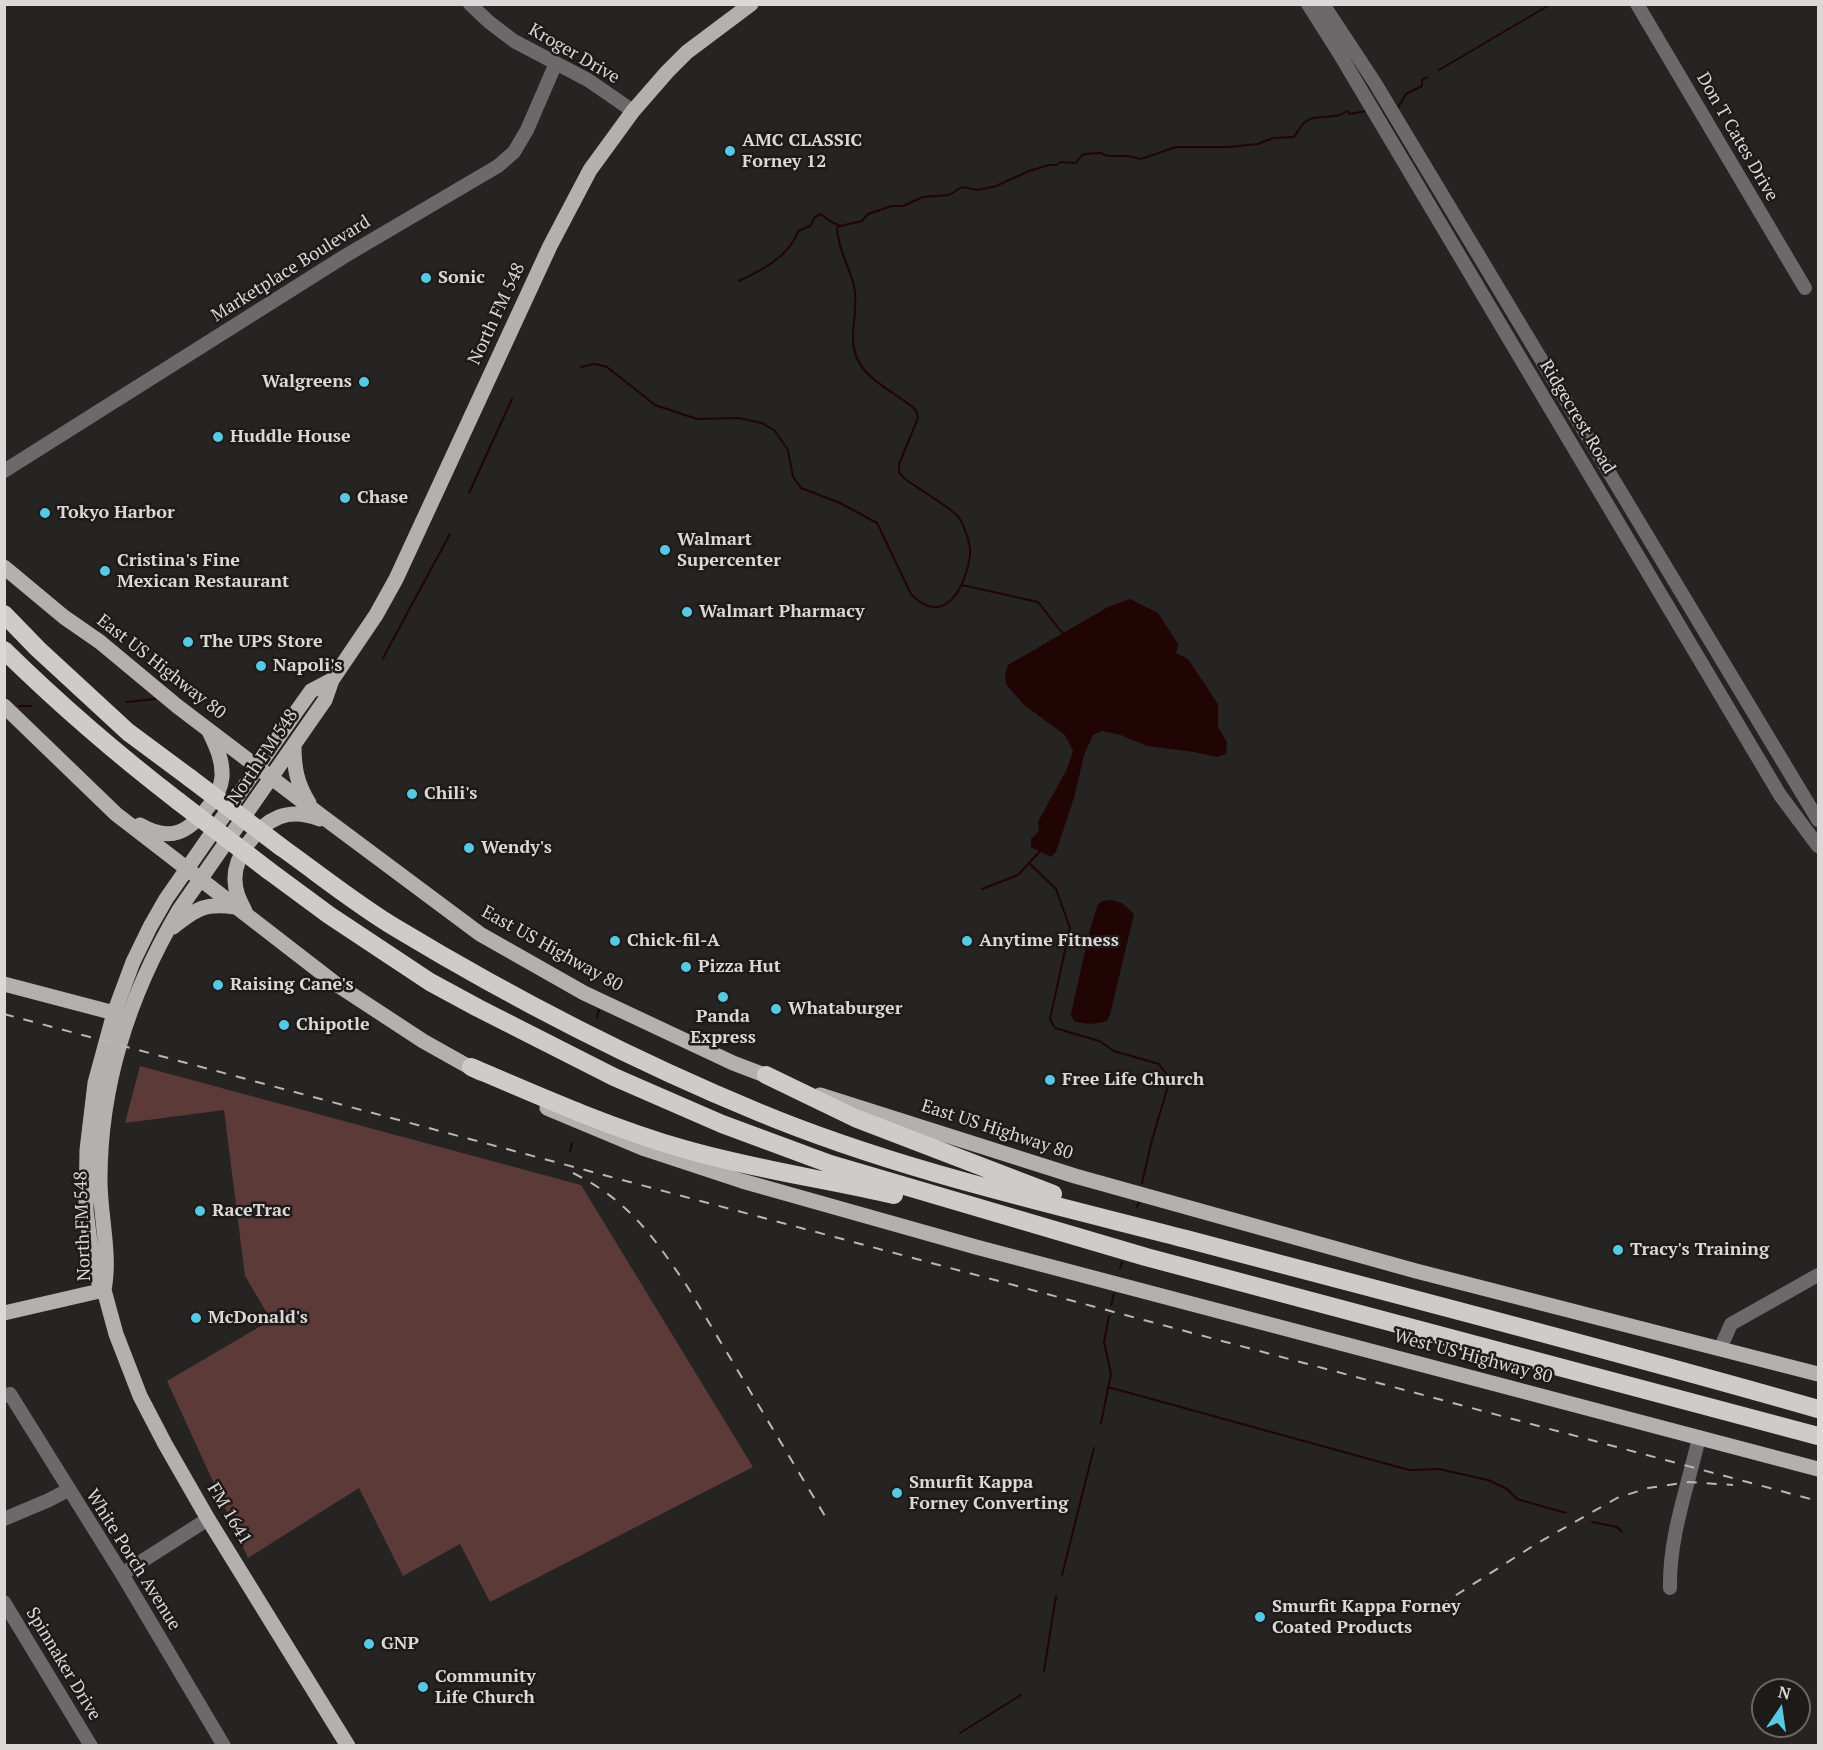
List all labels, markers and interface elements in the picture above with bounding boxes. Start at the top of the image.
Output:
street label: Kroger Drive [525,19,623,89]
street label: Don T Cates Drive [1691,69,1783,205]
place label: AMC CLASSIC Forney 12 [742,130,862,172]
marker: AMC CLASSIC Forney 12 [723,144,737,158]
street label: Marketplace Boulevard [208,211,374,327]
street label: North FM 548 [464,259,530,369]
place label: Sonic [438,267,485,289]
marker: Sonic [419,271,433,285]
street label: Ridgecrest Road [1535,356,1619,478]
place label: Walgreens [262,371,352,393]
marker: Walgreens [357,375,371,389]
place label: Huddle House [230,426,351,448]
marker: Huddle House [211,430,225,444]
place label: Chase [357,487,408,509]
marker: Chase [338,491,352,505]
place label: Tokyo Harbor [57,502,175,524]
marker: Tokyo Harbor [38,506,52,520]
place label: Walmart Supercenter [677,529,781,572]
marker: Walmart Supercenter [658,543,672,557]
place label: Cristina's Fine Mexican Restaurant [117,550,289,592]
marker: Cristina's Fine Mexican Restaurant [98,564,112,578]
place label: Walmart Pharmacy [699,601,864,623]
marker: Walmart Pharmacy [680,605,694,619]
street label: East US Highway 80 [92,610,230,724]
place label: The UPS Store [200,631,323,653]
marker: The UPS Store [181,635,195,649]
place label: Napoli's [273,655,342,677]
marker: Napoli's [254,659,268,673]
street label: North FM 548 [223,705,303,809]
place label: Chili's [424,783,477,805]
marker: Chili's [405,787,419,801]
place label: Wendy's [481,837,552,859]
marker: Wendy's [462,841,476,855]
street label: East US Highway 80 [478,901,626,997]
place label: Chick-fil-A [627,930,720,952]
place label: Anytime Fitness [979,930,1119,952]
marker: Chick-fil-A [608,934,622,948]
marker: Anytime Fitness [960,934,974,948]
place label: Pizza Hut [698,956,781,978]
marker: Pizza Hut [679,960,693,974]
place label: Raising Cane's [230,974,354,996]
marker: Raising Cane's [211,978,225,992]
marker: Panda Express [716,990,730,1004]
place label: Whataburger [788,998,902,1020]
marker: Whataburger [769,1002,783,1016]
place label: Panda Express [690,1006,756,1048]
place label: Chipotle [296,1014,370,1036]
marker: Chipotle [277,1018,291,1032]
place label: Free Life Church [1062,1069,1204,1091]
marker: Free Life Church [1043,1073,1057,1087]
street label: East US Highway 80 [919,1095,1075,1165]
street label: North FM 548 [70,1171,96,1281]
place label: RaceTrac [212,1200,291,1222]
marker: RaceTrac [193,1204,207,1218]
place label: Tracy's Training [1630,1239,1769,1261]
marker: Tracy's Training [1611,1243,1625,1257]
place label: McDonald's [208,1307,308,1329]
marker: McDonald's [189,1311,203,1325]
street label: West US Highway 80 [1391,1325,1555,1389]
place label: Smurfit Kappa Forney Converting [909,1472,1069,1514]
street label: FM 1641 [202,1479,256,1549]
street label: White Porch Avenue [81,1485,185,1635]
marker: Smurfit Kappa Forney Converting [890,1486,904,1500]
place label: Smurfit Kappa Forney Coated Products [1272,1596,1460,1638]
street label: Spinnaker Drive [21,1604,105,1724]
marker: Smurfit Kappa Forney Coated Products [1253,1610,1267,1624]
place label: GNP [381,1633,419,1655]
marker: GNP [362,1637,376,1651]
place label: Community Life Church [435,1666,536,1708]
north arrow [1751,1678,1811,1738]
marker: Community Life Church [416,1680,430,1694]
text: N [1776,1680,1793,1704]

